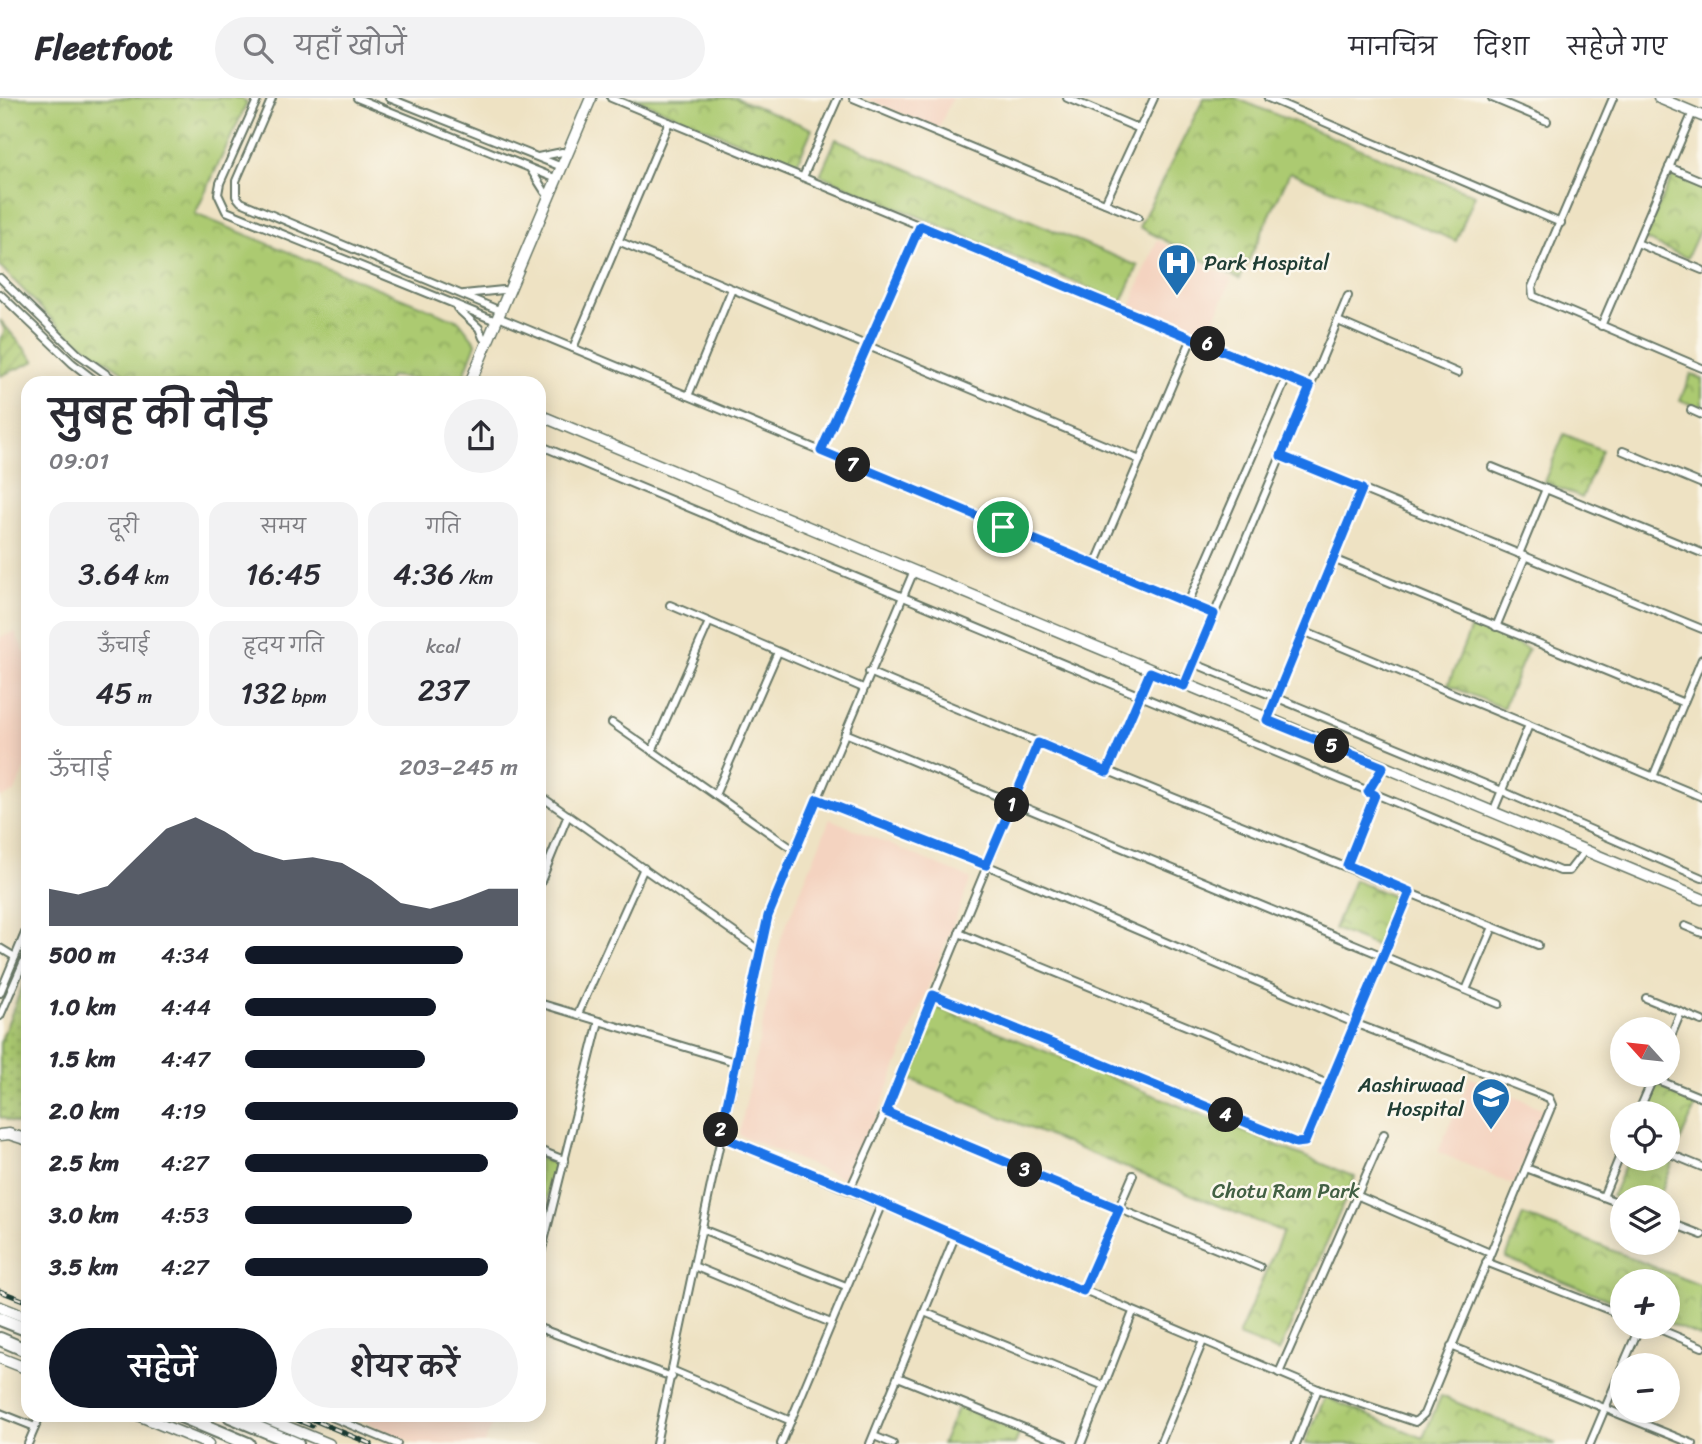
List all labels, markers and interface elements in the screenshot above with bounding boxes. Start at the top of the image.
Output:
search box [215,17,705,80]
text: Fleetfoot [35,19,173,77]
text: यहाँ खोजें [295,23,406,69]
text: मानचित्र [1349,26,1437,68]
text: दिशा [1475,26,1529,68]
text: सहेजे गए [1567,26,1667,68]
icon: search [239,29,277,67]
hospital icon: Park Hospital [1156,242,1198,297]
place label: Park Hospital [1204,244,1330,282]
pin: 6 [1190,327,1226,362]
text: 6 [1202,327,1213,360]
text: सुबह की दौड़ [49,381,270,448]
button: share [444,399,518,473]
text: 09:01 [49,441,109,482]
pin: 7 [836,448,870,482]
text: 7 [847,448,858,481]
pin [973,497,1033,557]
icon: arrive [984,508,1022,546]
text: दूरी [109,510,139,543]
text: समय [261,510,306,543]
text: गति [426,510,460,543]
text: 3.64 [78,547,140,601]
text: 16:45 [245,547,322,601]
text: 4:36 [393,547,454,601]
text: km [140,561,169,594]
text: /km [454,561,493,594]
text: ऊँचाई [98,629,149,662]
text: हृदय गति [243,629,324,662]
text: kcal [426,630,460,663]
text: 237 [418,663,469,717]
text: 45 [96,666,133,720]
text: 132 [240,666,287,720]
text: m [133,680,152,713]
text: bpm [287,680,327,713]
pin: 5 [1314,728,1350,764]
text: 5 [1326,729,1337,762]
text: 203–245 m [399,747,518,788]
text: ऊँचाई [49,748,111,789]
pin: 1 [995,788,1030,822]
text: 1 [1007,788,1016,821]
text: 500 m [49,935,116,976]
text: 4:34 [161,935,209,976]
text: 1.0 km [49,987,116,1028]
text: 4:44 [161,987,211,1028]
north arrow [1610,1017,1680,1087]
map controls [1610,1017,1680,1423]
text: 1.5 km [49,1039,116,1080]
text: 4:47 [161,1039,210,1080]
place label: Aashirwaad Hospital [1357,1066,1466,1128]
school or university icon: Aashirwaad Hospital [1470,1076,1512,1131]
text: 2.0 km [49,1091,120,1132]
text: 4:19 [161,1091,206,1132]
pin: 4 [1208,1098,1244,1132]
text: 4 [1220,1098,1231,1131]
button: locate [1610,1101,1680,1171]
pin: 2 [704,1112,738,1148]
text: 2 [715,1113,726,1146]
text: 2.5 km [49,1143,119,1184]
text: 4:27 [161,1143,209,1184]
pin: 3 [1007,1152,1042,1188]
text: 3 [1019,1153,1030,1186]
park label: Chotu Ram Park [1212,1172,1360,1210]
button: layers [1610,1185,1680,1255]
text: 3.0 km [49,1195,119,1236]
text: 4:53 [161,1195,209,1236]
text: 3.5 km [49,1247,118,1288]
text: 4:27 [161,1247,209,1288]
button: + [1610,1269,1680,1339]
button: सहेजें [49,1328,277,1408]
button: शेयर करें [291,1328,518,1408]
button: − [1610,1353,1680,1423]

